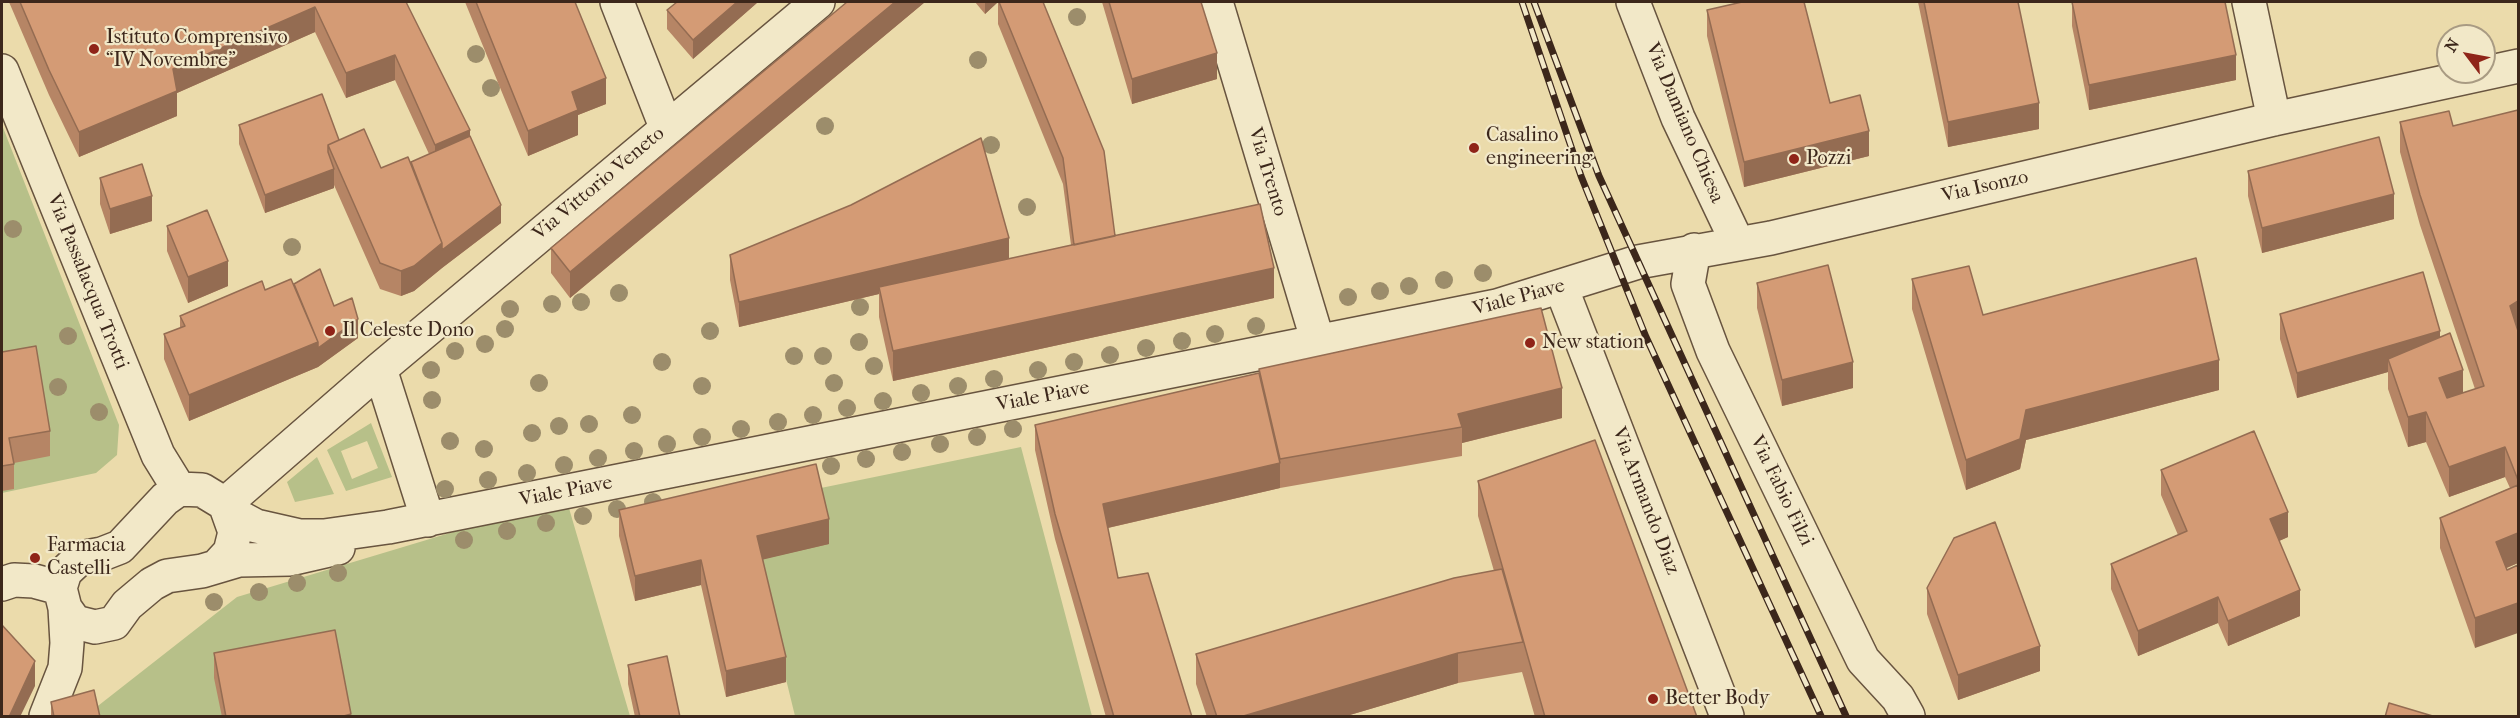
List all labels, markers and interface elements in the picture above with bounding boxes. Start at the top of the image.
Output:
north arrow [2436,24,2496,84]
place label: Istituto Comprensivo “IV Novembre” [106,26,288,73]
text: N [2441,35,2463,55]
street label: Via Damiano Chiesa [1639,39,1729,207]
marker: Istituto Comprensivo “IV Novembre” [87,42,101,56]
street label: Via Vittorio Veneto [528,122,670,246]
place label: Casalino engineering [1486,124,1592,171]
street label: Via Trento [1242,125,1292,219]
marker: Casalino engineering [1467,141,1481,155]
place label: Pozzi [1806,147,1851,171]
marker: Pozzi [1787,152,1801,166]
street label: Via Isonzo [1939,165,2031,209]
street label: Via Passalacqua Trotti [41,191,133,373]
street label: Viale Piave [1470,274,1568,322]
place label: Il Celeste Dono [342,319,474,343]
marker: Il Celeste Dono [323,324,337,338]
place label: New station [1542,331,1644,355]
marker: New station [1523,336,1537,350]
street label: Viale Piave [995,376,1091,418]
street label: Via Armando Diaz [1606,424,1684,578]
street label: Via Fabio Filzi [1744,432,1818,550]
street label: Viale Piave [518,471,614,513]
place label: Farmacia Castelli [47,534,125,581]
marker: Farmacia Castelli [28,551,42,565]
place label: Better Body [1665,687,1769,711]
marker: Better Body [1646,692,1660,706]

